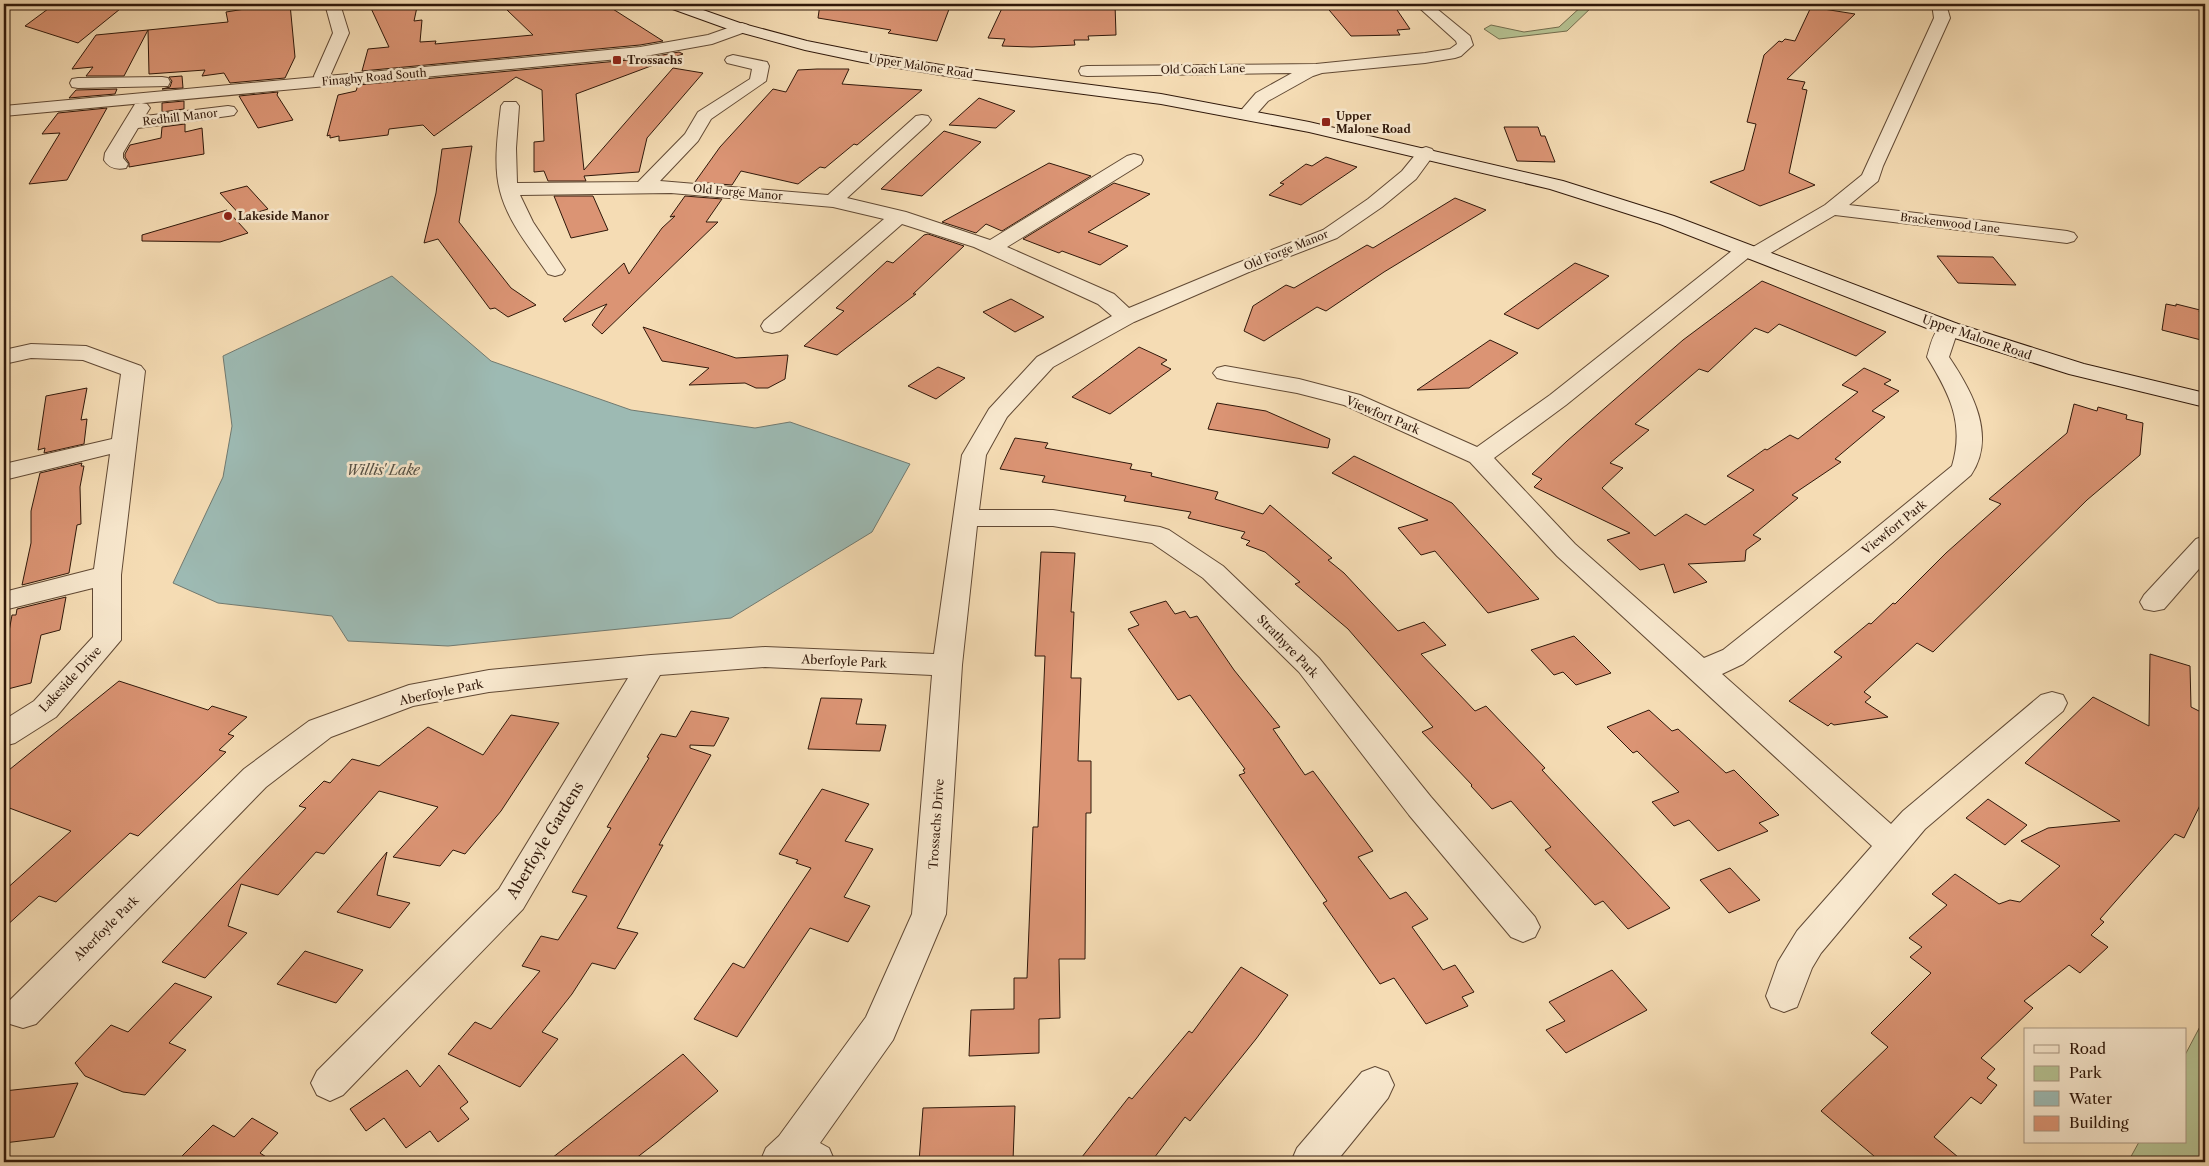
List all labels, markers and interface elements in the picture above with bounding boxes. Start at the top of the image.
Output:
street label: Upper Malone Road [868,51,974,81]
place label: Trossachs [627,53,682,67]
marker: Trossachs [611,54,623,66]
street label: Old Coach Lane [1161,61,1245,77]
street label: Finaghy Road South [321,65,427,89]
street label: Redhill Manor [142,105,219,129]
place label: Upper Malone Road [1336,109,1411,136]
marker: Upper Malone Road [1320,116,1332,128]
street label: Old Forge Manor [693,181,784,203]
place label: Lakeside Manor [238,209,330,223]
marker: Lakeside Manor [222,210,234,222]
street label: Brackenwood Lane [1899,210,2001,236]
street label: Old Forge Manor [1242,227,1331,273]
street label: Upper Malone Road [1920,311,2034,363]
street label: Viewfort Park [1343,392,1423,438]
water label: Willis' Lake [346,461,421,479]
street label: Viewfort Park [1858,496,1930,558]
street label: Strathyre Park [1254,611,1323,681]
street label: Lakeside Drive [36,643,105,715]
street label: Aberfoyle Park [800,651,888,671]
street label: Aberfoyle Park [397,676,485,708]
street label: Aberfoyle Gardens [502,778,588,903]
street label: Trossachs Drive [925,778,947,870]
street label: Aberfoyle Park [70,892,142,964]
legend [2024,1028,2186,1144]
text: Road [2069,1039,2106,1058]
text: Park [2069,1063,2103,1082]
text: Water [2068,1089,2113,1108]
text: Building [2069,1113,2129,1132]

